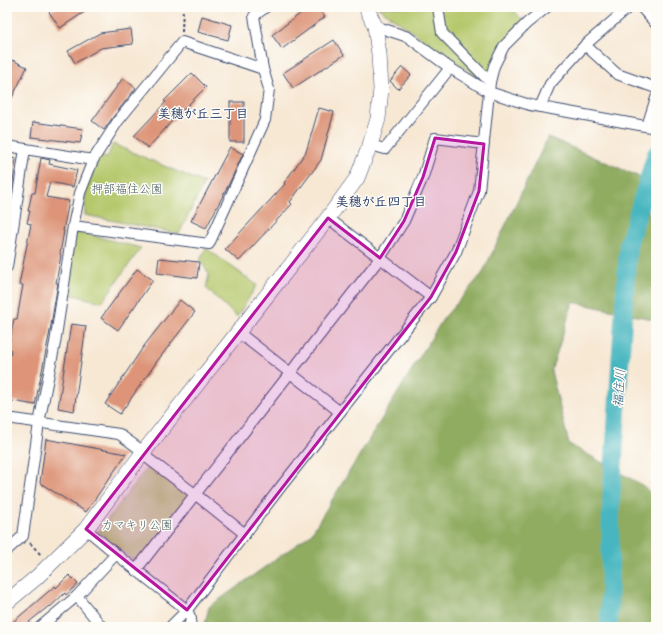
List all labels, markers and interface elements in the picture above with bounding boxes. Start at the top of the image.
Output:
district label: 美穂が丘三丁目 [157,105,249,122]
park label: 押部福住公園 [91,181,163,196]
district label: 美穂が丘四丁目 [335,193,427,210]
water label: 福住川 [609,368,629,408]
park label: カマキリ公園 [101,517,173,532]

